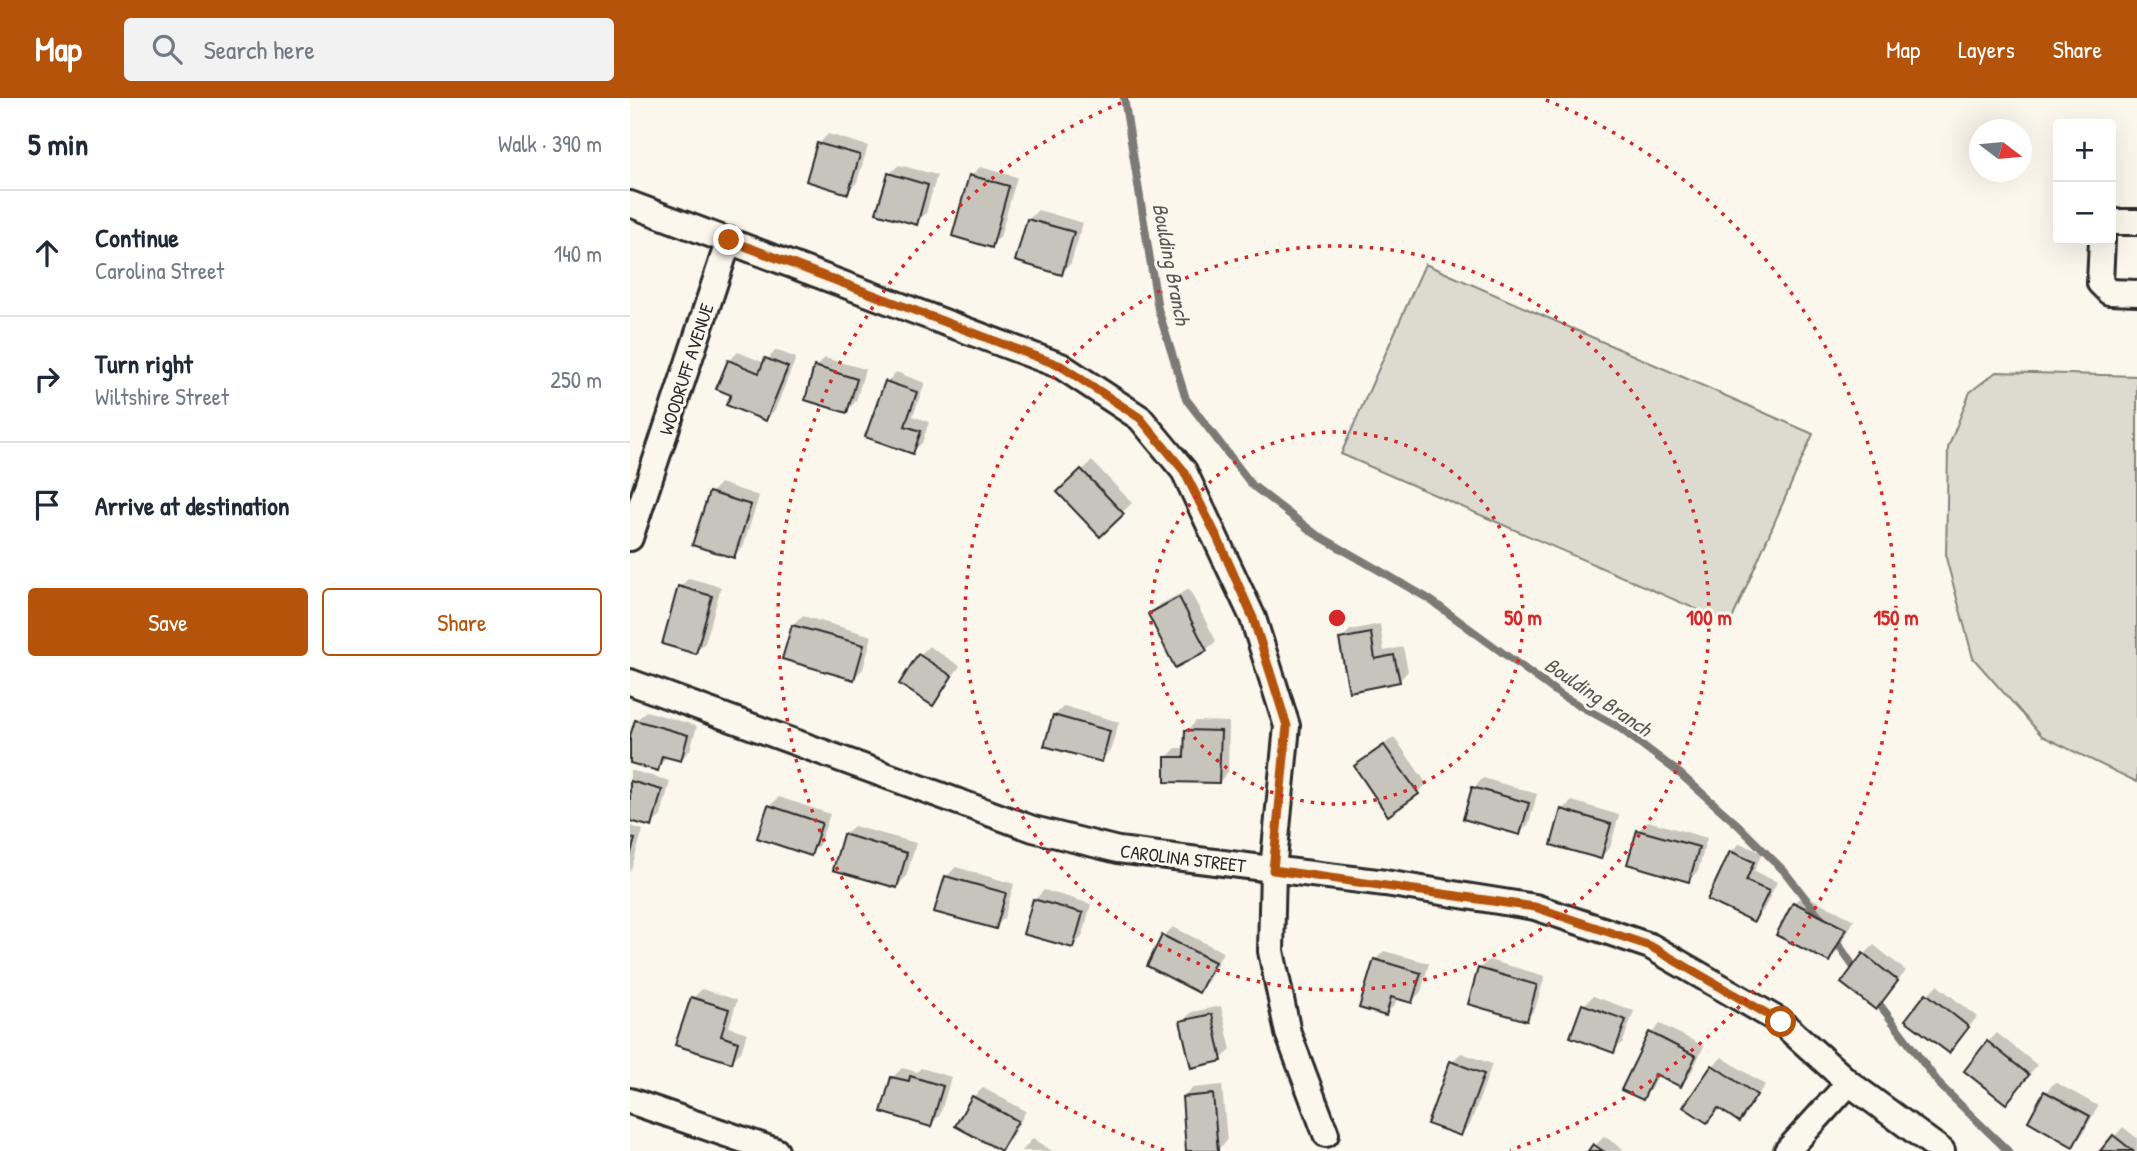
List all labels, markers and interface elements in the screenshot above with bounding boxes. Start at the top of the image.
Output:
search box [124,18,614,81]
text: Map [35,27,82,71]
icon: search [148,30,186,68]
text: Search here [204,32,315,67]
text: Map [1886,33,1920,65]
text: Layers [1958,33,2015,65]
text: Share [2053,33,2102,65]
north arrow [1969,119,2032,182]
map controls [2053,119,2116,245]
button: + [2053,119,2116,182]
text: 5 min [28,124,88,164]
text: Walk · 390 m [498,128,602,159]
button: − [2053,182,2116,245]
water label: Boulding Branch [1146,201,1198,328]
text: Continue [95,220,179,255]
route end [713,224,744,255]
icon: ahead [28,234,66,272]
text: 140 m [554,238,602,269]
text: Carolina Street [95,255,224,286]
street label: WOODRUFF AVENUE [652,299,720,438]
text: Turn right [95,346,193,381]
icon: right [28,360,66,398]
text: 250 m [550,364,602,395]
text: Wiltshire Street [95,381,229,412]
icon: arrive [28,486,66,524]
text: Arrive at destination [95,488,290,523]
button: Save [28,588,308,656]
button: Share [322,588,602,656]
text: 50 m [1504,603,1542,632]
text: 100 m [1686,603,1732,632]
text: 150 m [1873,603,1919,632]
centre of rings [1325,606,1349,630]
water label: Boulding Branch [1539,650,1658,744]
street label: CAROLINA STREET [1119,837,1248,879]
route start [1765,1006,1796,1037]

